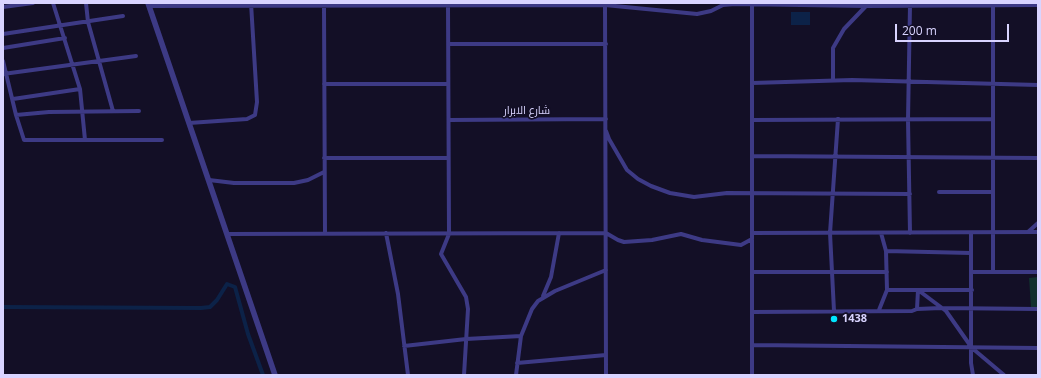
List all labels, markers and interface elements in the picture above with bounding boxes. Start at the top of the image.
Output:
scale bar [897,16,1011,42]
text: 200 m [902,22,937,39]
street label: شارع الابرار [504,104,550,118]
place label: 1438 [842,312,867,326]
marker: 1438 [829,314,839,324]

